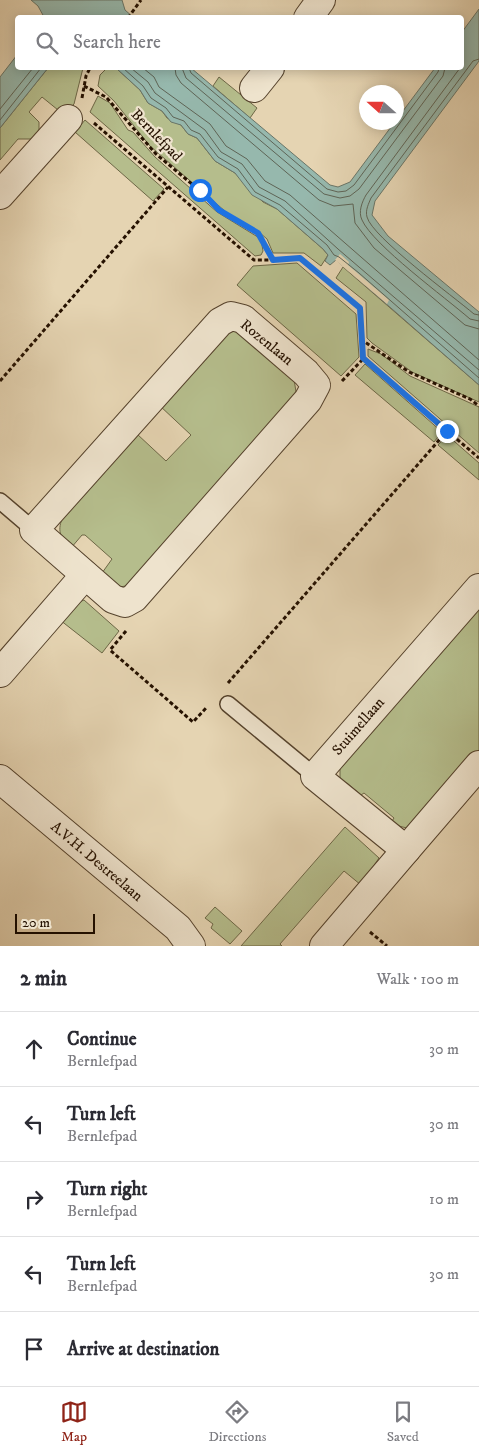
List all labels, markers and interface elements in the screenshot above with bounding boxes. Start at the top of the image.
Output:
search box [15,15,464,70]
icon: search [33,29,61,57]
text: Search here [73,31,161,54]
north arrow [359,85,404,130]
street label: Bernlefpad [127,105,187,166]
route start [189,179,212,202]
street label: Rozenlaan [236,315,297,370]
route end [436,420,459,443]
street label: Stuimellaan [328,693,389,759]
street label: A.V.H. Destreelaan [47,817,147,906]
scale bar [15,911,95,934]
text: 20 m [22,914,50,932]
text: 2 min [20,966,67,992]
text: Walk · 100 m [377,969,459,989]
text: Continue [67,1028,137,1051]
icon: ahead [20,1035,48,1063]
text: 30 m [429,1039,459,1059]
text: Bernlefpad [67,1051,137,1071]
text: Turn left [67,1103,136,1126]
icon: left [20,1110,48,1138]
text: 30 m [429,1114,459,1134]
text: Bernlefpad [67,1126,137,1146]
text: Turn right [67,1178,147,1201]
icon: right [20,1185,48,1213]
text: 10 m [429,1189,459,1209]
text: Bernlefpad [67,1201,137,1221]
text: Turn left [67,1253,136,1276]
icon: left [20,1260,48,1288]
text: 30 m [429,1264,459,1284]
text: Bernlefpad [67,1276,137,1296]
icon: arrive [20,1335,48,1363]
text: Arrive at destination [67,1338,219,1361]
tab: Map [60,1398,88,1446]
tab: Directions [208,1398,266,1446]
tab: Saved [387,1398,419,1446]

